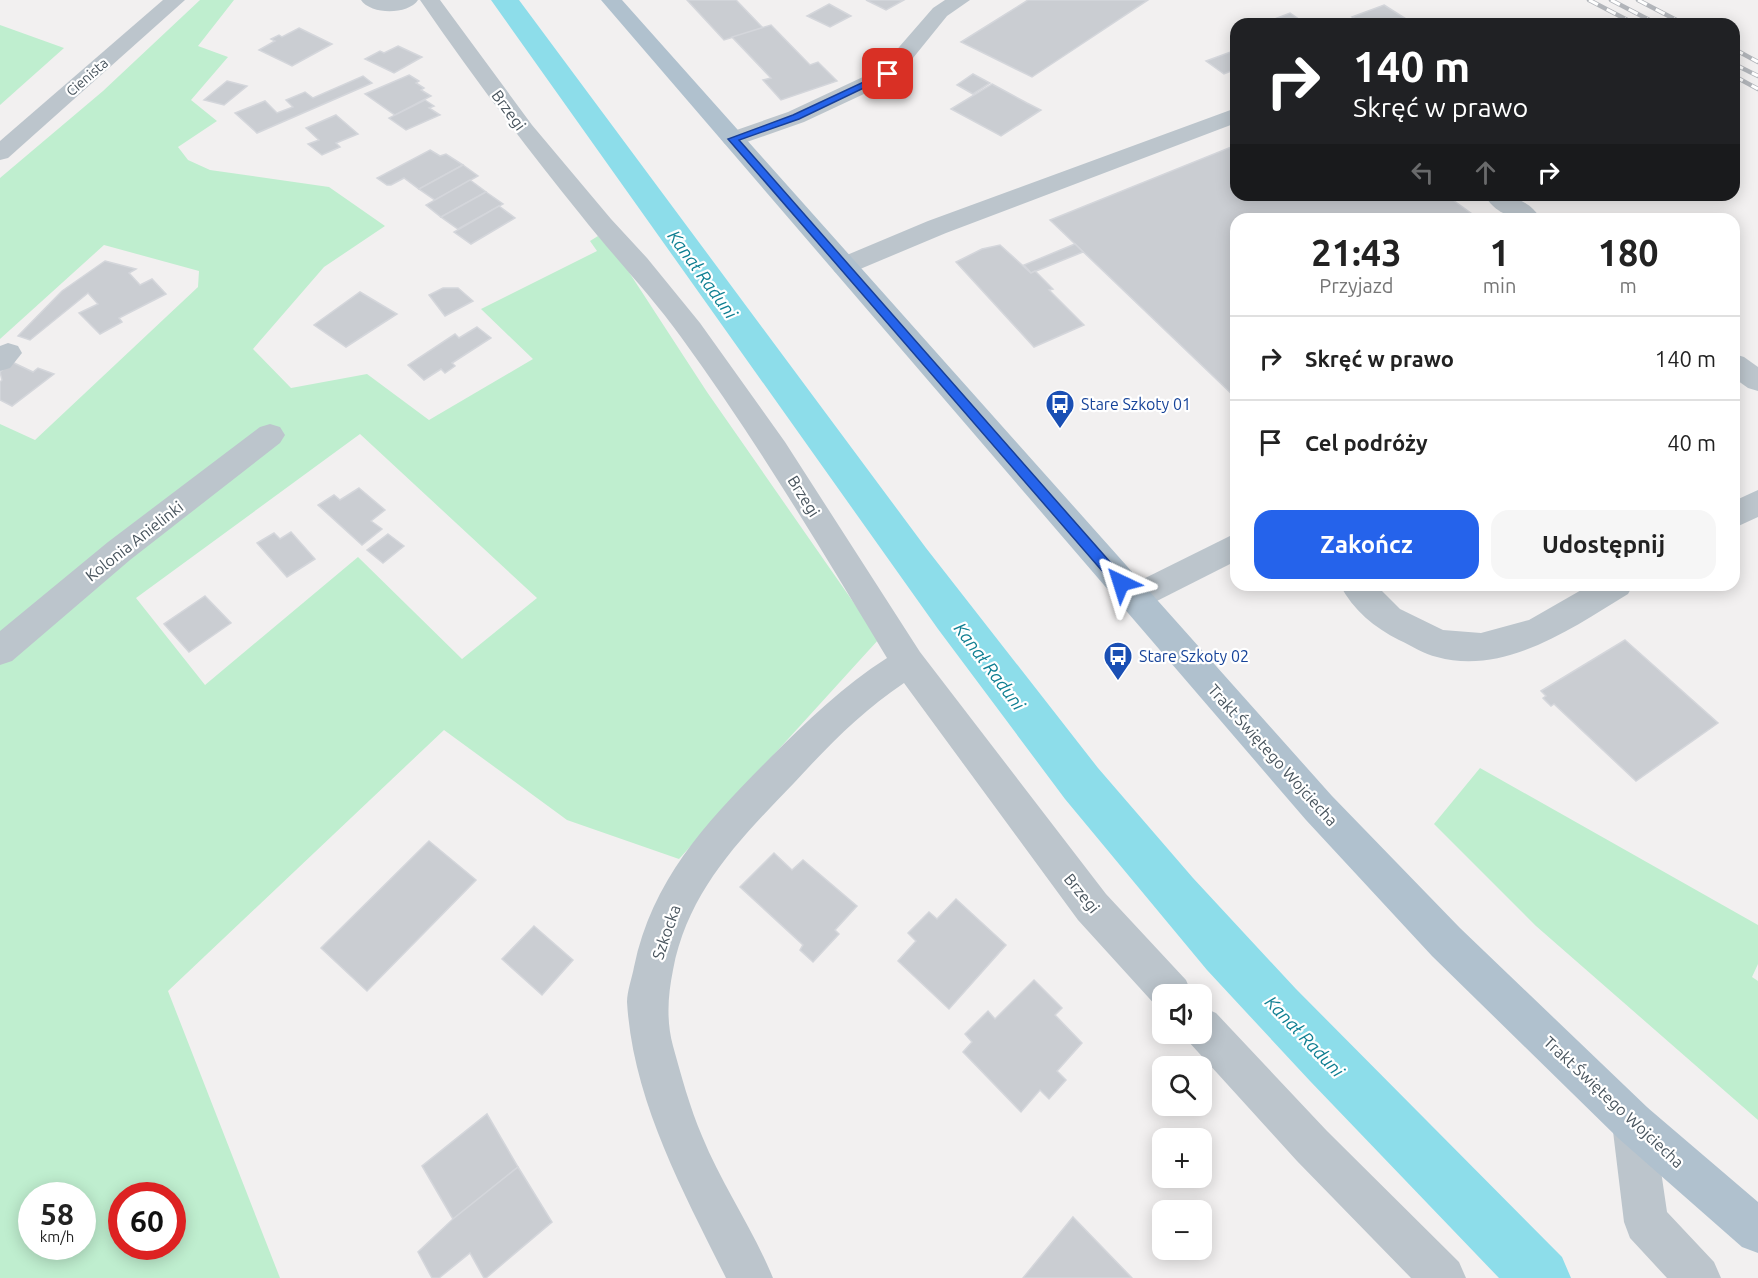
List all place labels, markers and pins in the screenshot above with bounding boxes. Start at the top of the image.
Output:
pin [862,48,913,99]
bus stop icon: Stare Szkoty 01 [1044,388,1076,430]
place label: Stare Szkoty 01 [1081,395,1191,413]
bus stop icon: Stare Szkoty 02 [1102,640,1134,682]
place label: Stare Szkoty 02 [1139,647,1249,665]

